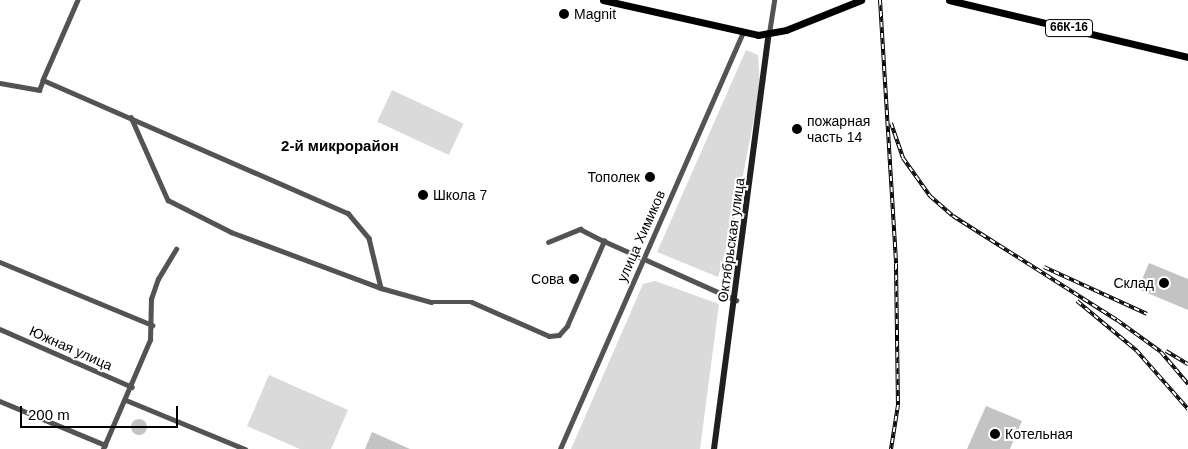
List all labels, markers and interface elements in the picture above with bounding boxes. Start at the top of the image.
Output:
place label: Magnit [574,6,616,22]
marker: Magnit [558,8,570,20]
road number: 66К-16 [1044,18,1094,38]
place label: пожарная часть 14 [807,113,870,146]
marker: пожарная часть 14 [791,123,803,135]
district label: 2-й микрорайон [281,137,399,155]
place label: Тополек [588,169,640,185]
marker: Тополек [644,171,656,183]
street label: Октябрьская улица [714,177,748,303]
place label: Школа 7 [433,187,487,203]
street label: улица Химиков [613,188,669,284]
marker: Школа 7 [417,189,429,201]
place label: Сова [531,271,564,287]
marker: Сова [568,273,580,285]
place label: Склад [1113,275,1154,291]
marker: Склад [1158,277,1170,289]
street label: Южная улица [27,322,115,374]
scale bar [22,396,180,428]
text: 200 m [28,406,70,423]
place label: Котельная [1005,426,1073,442]
marker: Котельная [989,428,1001,440]

